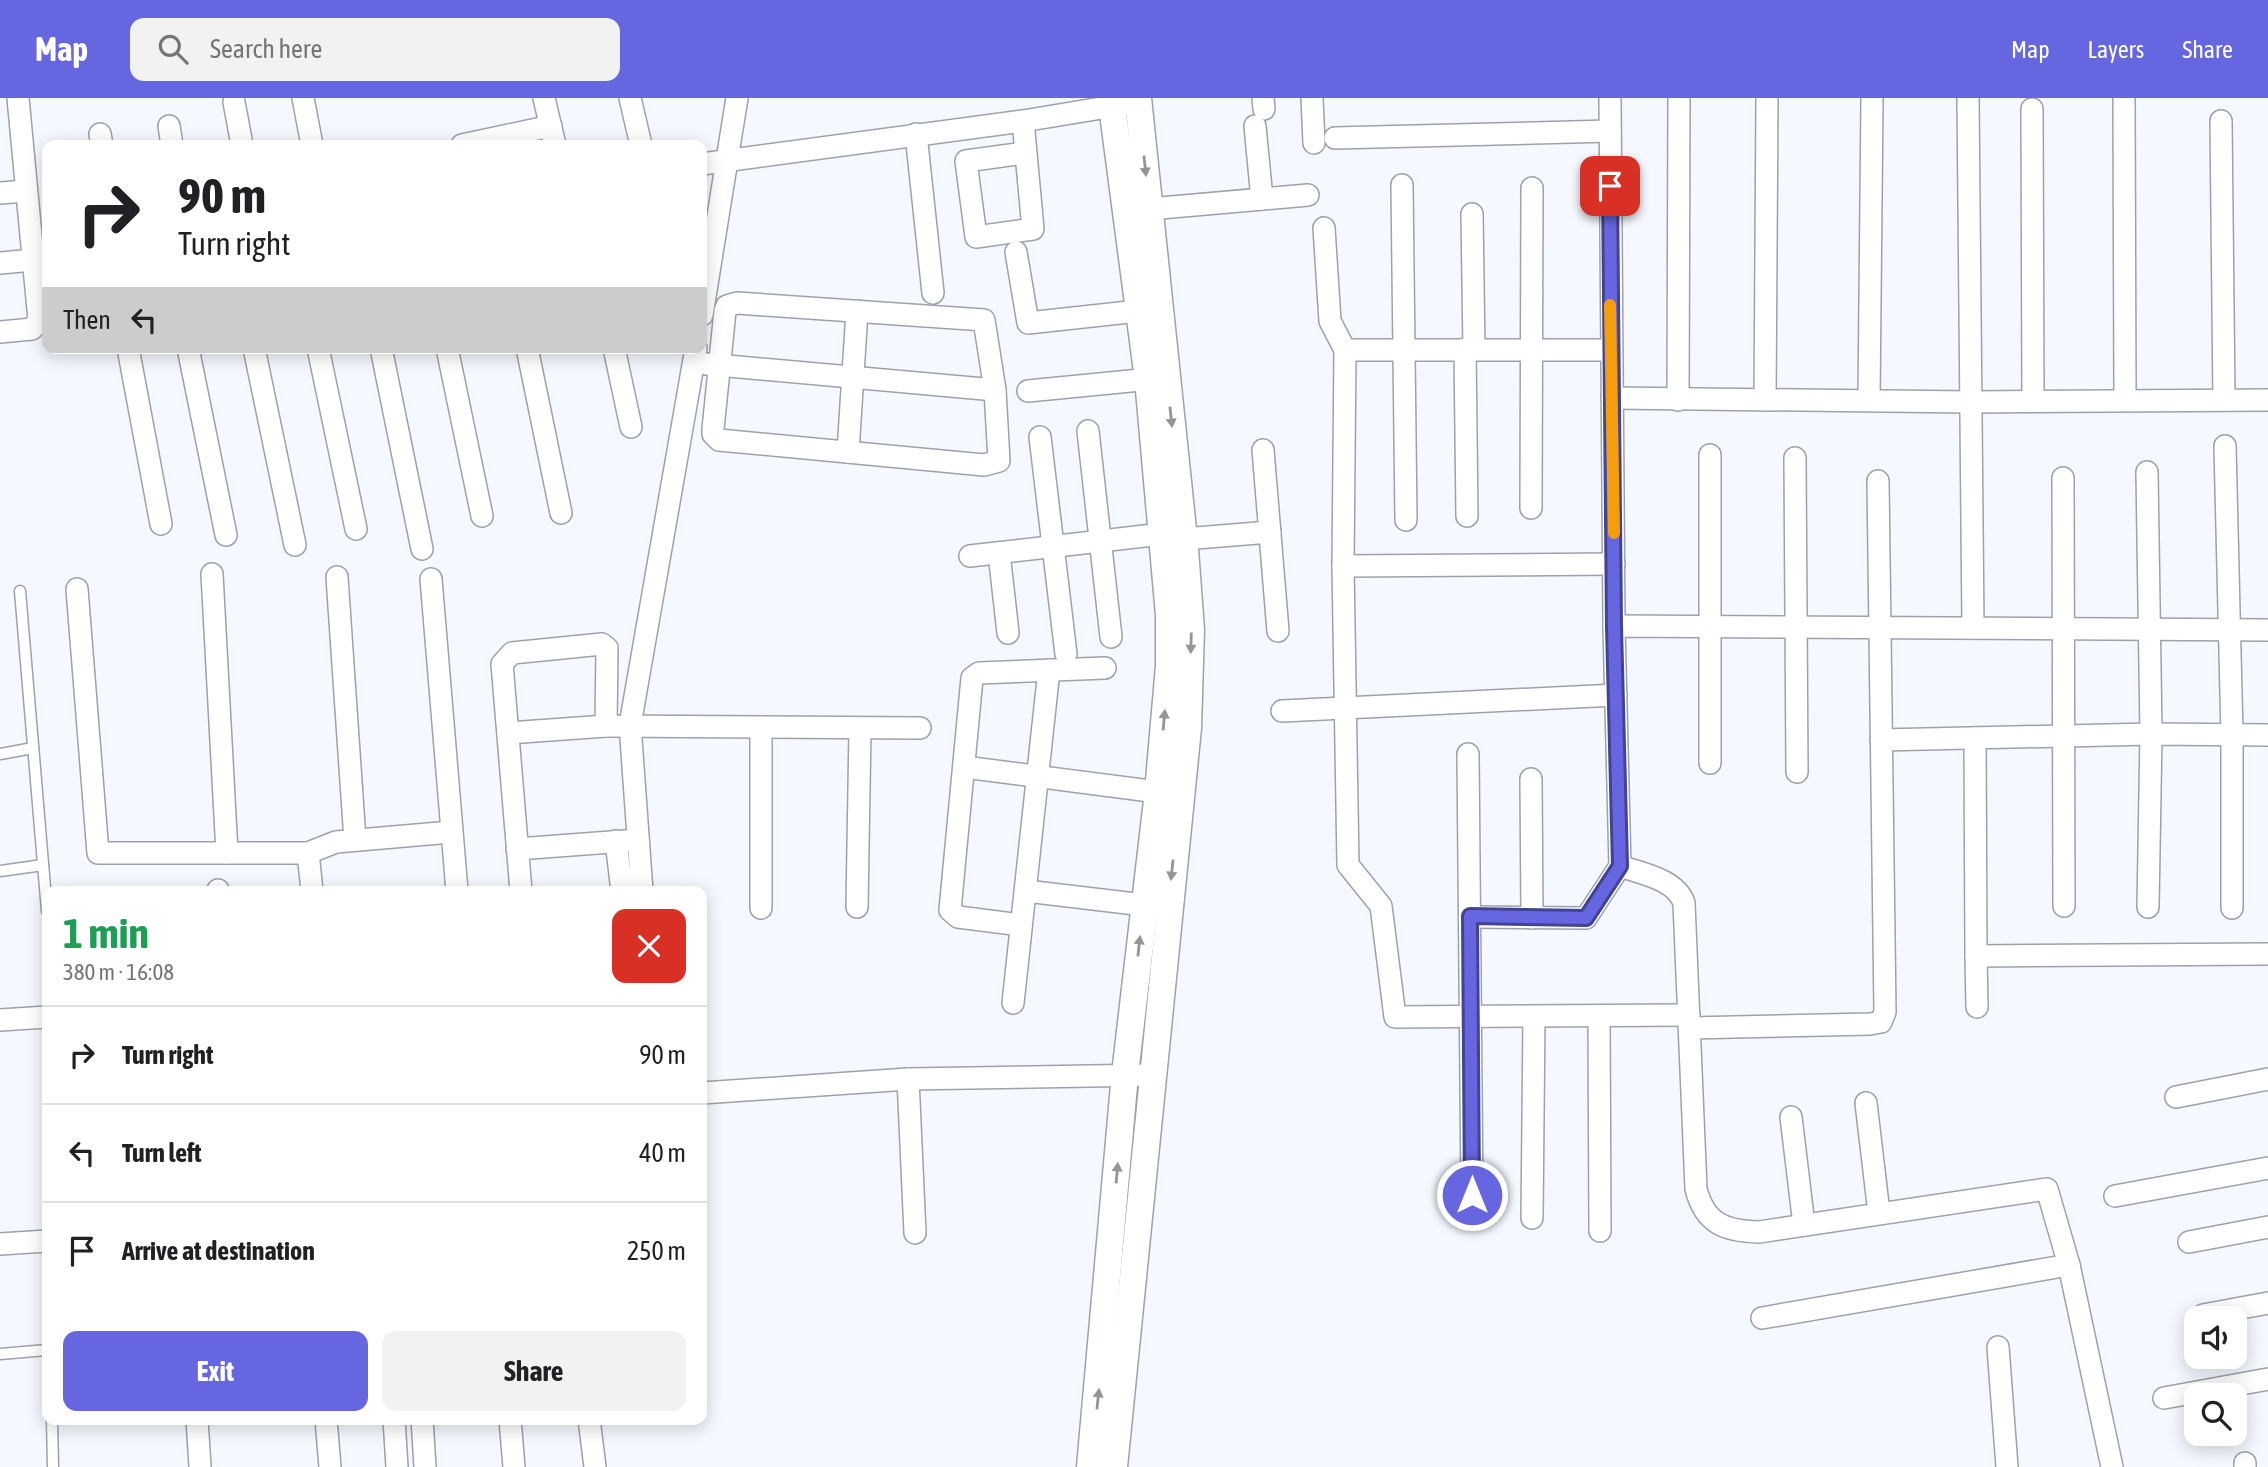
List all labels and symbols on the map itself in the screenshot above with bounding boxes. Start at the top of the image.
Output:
one-way arrow [1139,155,1150,177]
pin [1580,156,1640,216]
one-way arrow [1165,406,1176,428]
one-way arrow [1185,632,1197,654]
one-way arrow [1159,709,1170,731]
one-way arrow [1167,859,1178,881]
one-way arrow [1134,935,1145,957]
position arrow [1435,1158,1509,1232]
one-way arrow [1112,1161,1123,1183]
one-way arrow [1092,1388,1103,1410]

